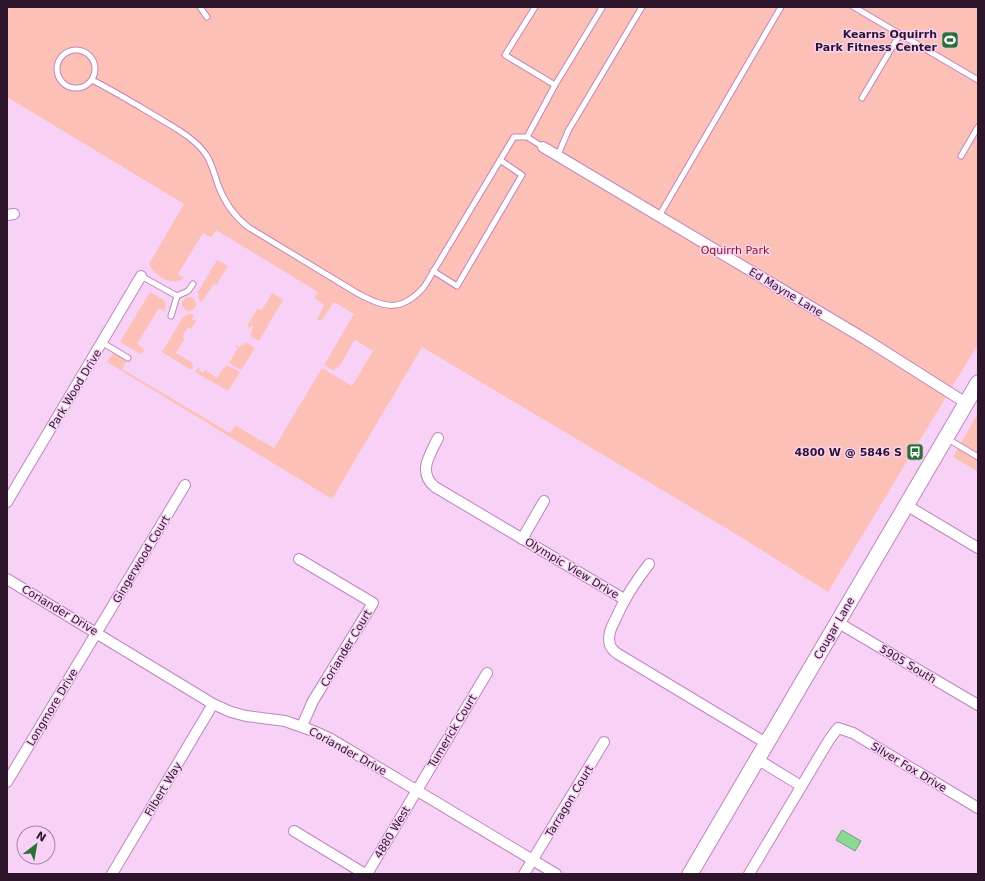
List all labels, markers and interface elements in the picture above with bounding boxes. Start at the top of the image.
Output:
place label: Kearns Oquirrh Park Fitness Center [815,28,938,54]
sports icon: Kearns Oquirrh Park Fitness Center [940,30,960,50]
park label: Oquirrh Park [701,244,770,257]
street label: Ed Mayne Lane [746,265,825,320]
street label: Park Wood Drive [46,347,104,432]
bus stop icon: 4800 W @ 5846 S [905,442,925,462]
place label: 4800 W @ 5846 S [794,446,902,459]
street label: Gingerwood Court [110,512,173,605]
street label: Olympic View Drive [522,535,621,602]
street label: Coriander Drive [19,583,100,638]
street label: Cougar Lane [811,595,858,662]
street label: Coriander Court [318,607,375,689]
street label: 5905 South [877,643,938,686]
street label: Longmore Drive [24,666,81,748]
street label: Tumerick Court [425,692,480,771]
street label: Coriander Drive [307,725,389,778]
street label: Silver Fox Drive [869,740,949,795]
street label: Filbert Way [142,759,185,819]
street label: Tarragon Court [542,762,596,840]
street label: 4880 West [372,803,413,861]
north arrow [16,825,56,865]
text: N [34,829,48,845]

